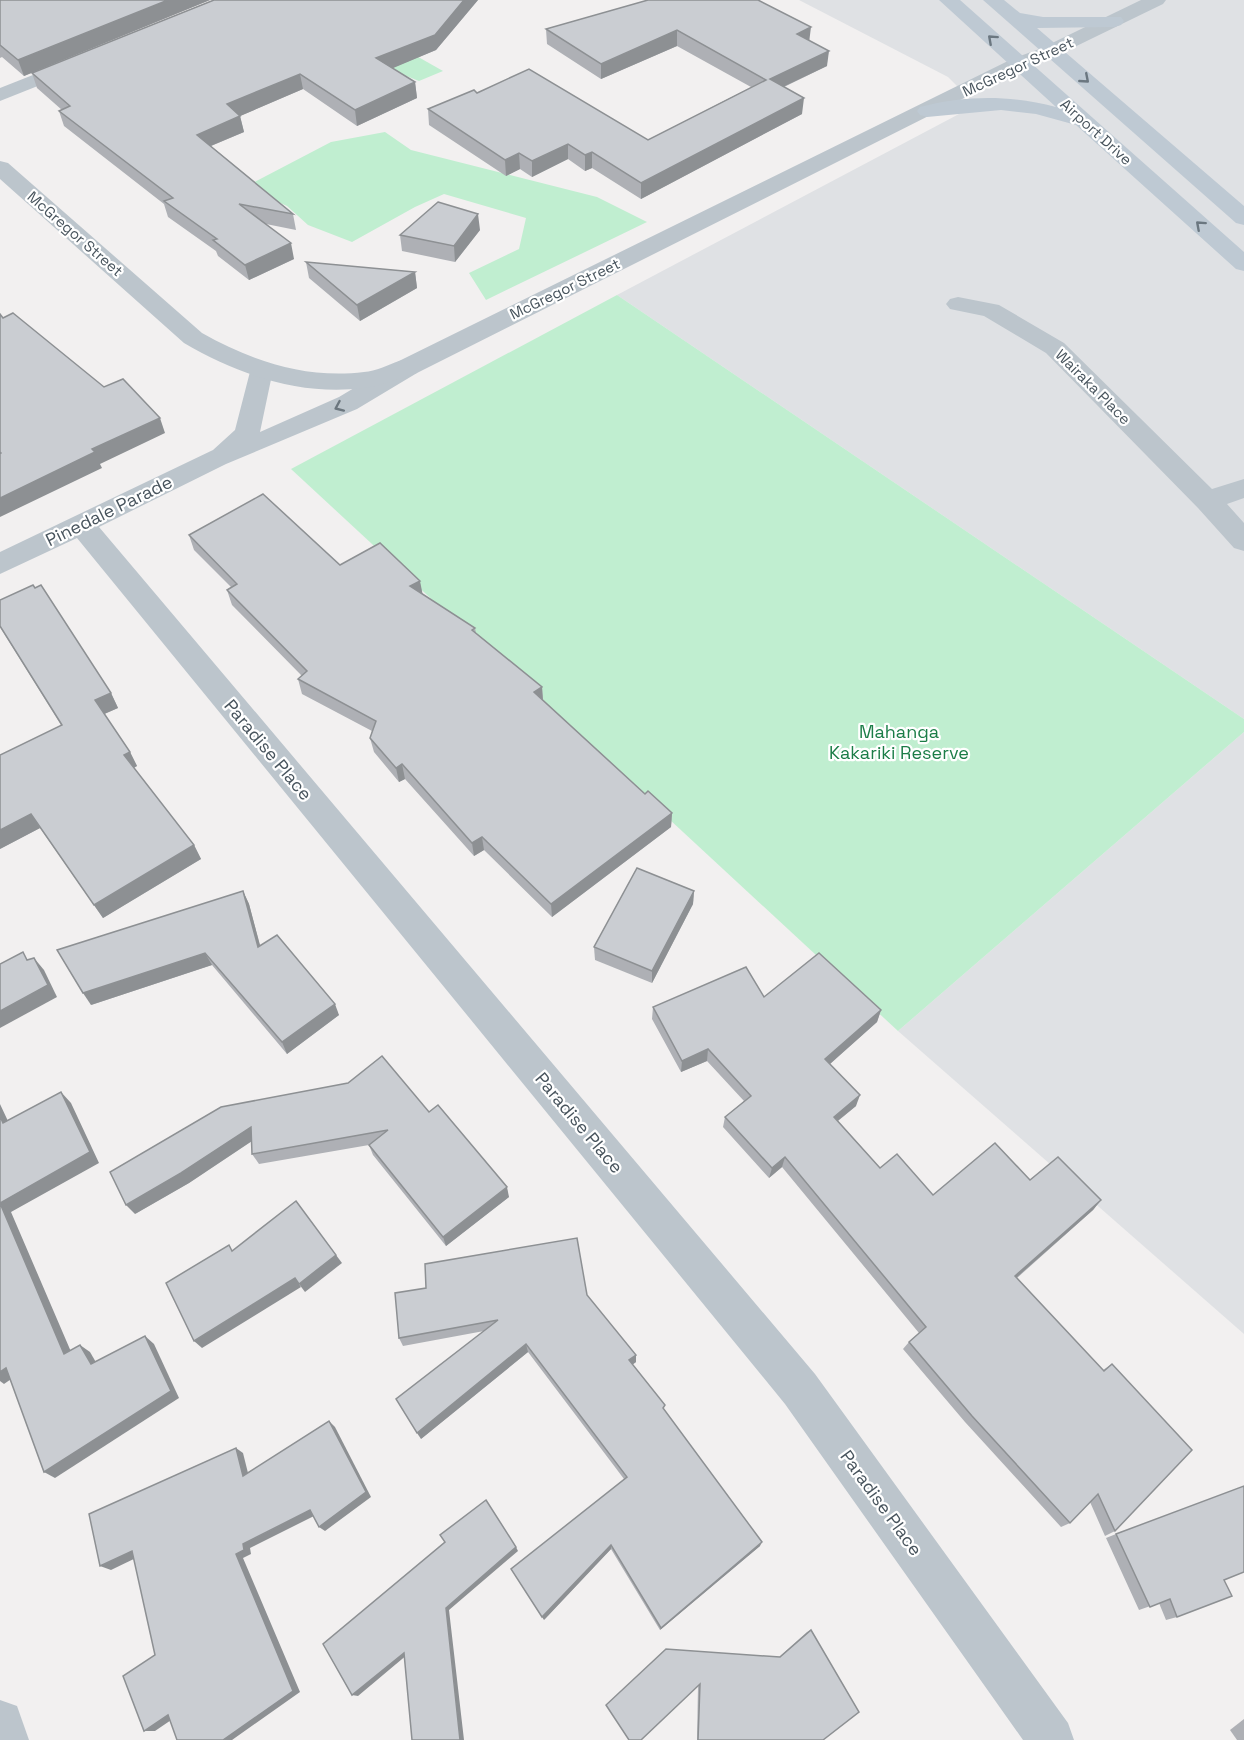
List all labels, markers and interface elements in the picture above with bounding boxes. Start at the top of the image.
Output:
street label: McGregor Street [959,32,1076,101]
one-way arrow [989,35,999,46]
one-way arrow [1078,72,1089,83]
street label: Airport Drive [1057,94,1136,169]
street label: McGregor Street [24,187,127,280]
one-way arrow [1197,221,1207,232]
street label: McGregor Street [507,254,623,323]
street label: Wairaka Place [1052,345,1135,428]
one-way arrow [335,400,346,412]
street label: Pinedale Parade [42,470,176,551]
street label: Paradise Place [219,694,317,805]
park label: Mahanga Kakariki Reserve [829,720,969,764]
street label: Paradise Place [530,1067,628,1178]
street label: Paradise Place [835,1445,927,1560]

